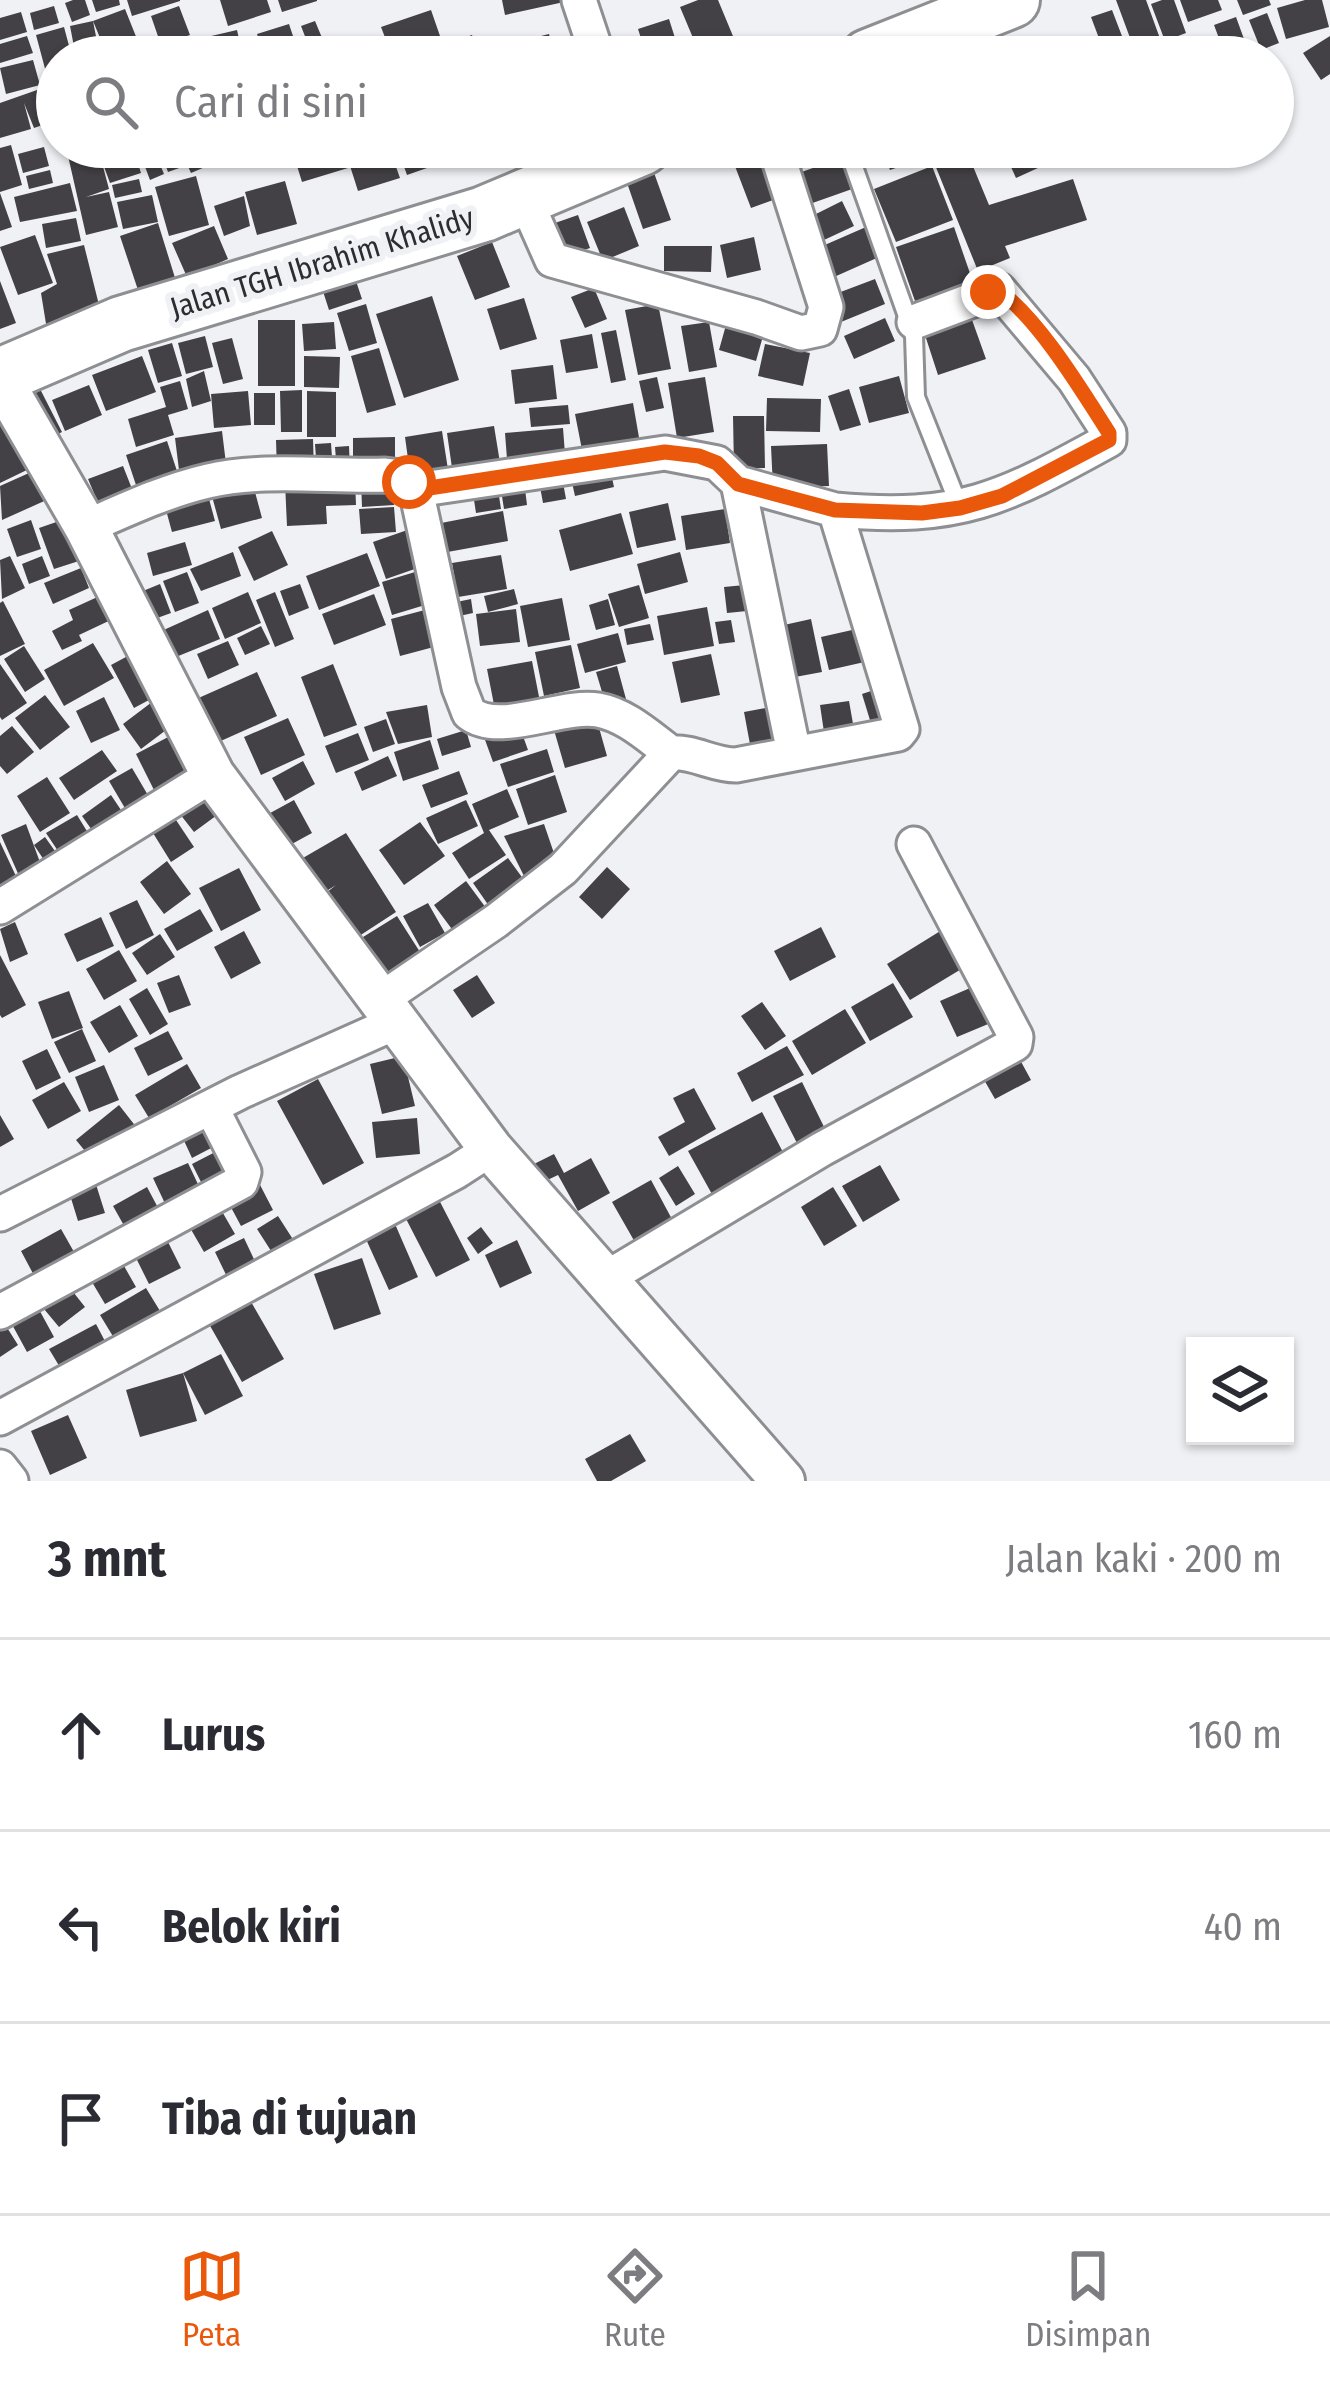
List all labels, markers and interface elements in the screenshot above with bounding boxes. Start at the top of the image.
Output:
search box [36,36,1294,168]
icon: search [78,69,144,135]
text: Cari di sini [174,75,368,129]
street label: Jalan TGH Ibrahim Khalidy [166,199,479,326]
route end [961,265,1015,319]
route start [382,455,436,509]
map controls [1186,1337,1294,1445]
button: layers [1186,1337,1294,1445]
text: 3 mnt [48,1528,166,1590]
text: Jalan kaki · 200 m [1005,1536,1282,1582]
icon: ahead [48,1702,114,1768]
text: Lurus [162,1708,265,1762]
text: 160 m [1188,1712,1282,1758]
icon: left [48,1894,114,1960]
text: Belok kiri [162,1900,341,1954]
text: 40 m [1204,1904,1282,1950]
icon: arrive [48,2086,114,2152]
text: Tiba di tujuan [162,2092,417,2146]
tab: Peta [179,2243,245,2355]
tab: Rute [602,2243,668,2355]
tab: Disimpan [1025,2243,1151,2355]

